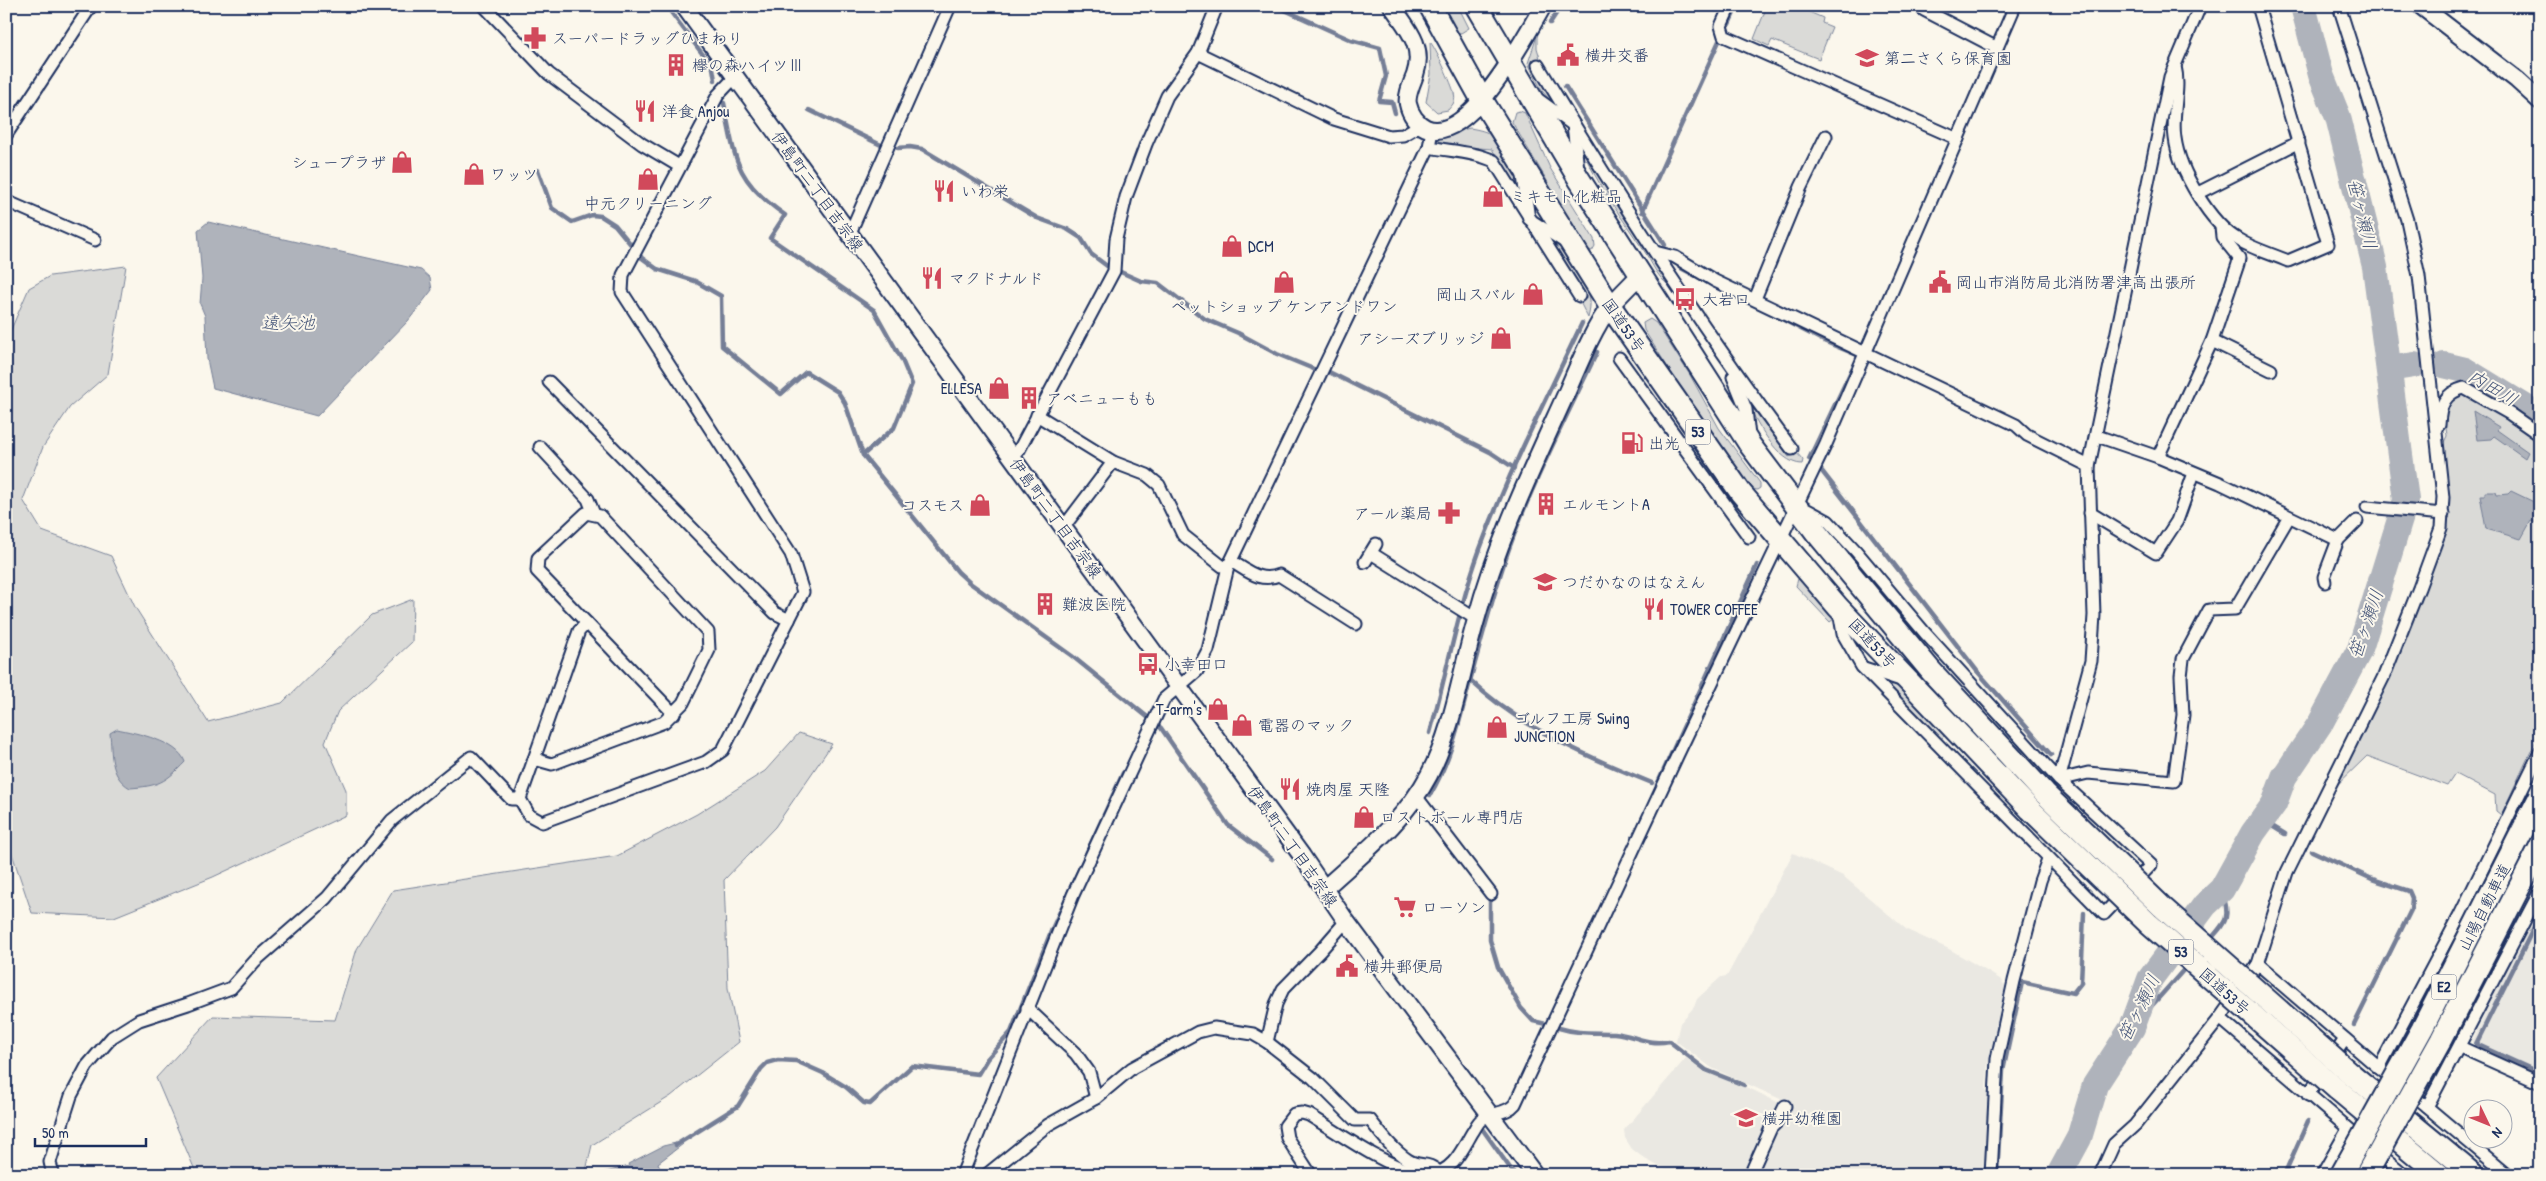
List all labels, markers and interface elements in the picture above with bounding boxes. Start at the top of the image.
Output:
pharmacy icon: スーパードラッグひまわり [522,25,548,51]
place label: スーパードラッグひまわり [552,27,743,49]
public building icon: 横井交番 [1555,42,1581,68]
place label: 横井交番 [1585,44,1649,66]
school or university icon: 第二さくら保育園 [1854,45,1880,71]
place label: 第二さくら保育園 [1884,47,2012,69]
building icon: 欅の森ハイツⅢ [663,52,689,78]
place label: 欅の森ハイツⅢ [692,54,804,76]
restaurant icon: 洋食 Anjou [632,98,658,124]
place label: 洋食 Anjou [662,100,730,122]
street label: 伊島町二丁目吉宗線 [767,126,869,256]
shop icon: シュープラザ [389,149,415,175]
place label: シュープラザ [292,151,386,173]
shop icon: ワッツ [461,161,487,187]
place label: ワッツ [490,163,538,185]
shop icon: 中元クリーニング [635,166,661,192]
water label: 笹ヶ瀬川 [2342,176,2383,252]
restaurant icon: いわ栄 [931,178,957,204]
place label: いわ栄 [961,180,1009,202]
shop icon: ミキモト化粧品 [1480,183,1506,209]
place label: ミキモト化粧品 [1510,185,1622,207]
place label: 中元クリーニング [584,192,712,214]
shop icon: DCM [1219,233,1245,259]
place label: DCM [1248,235,1274,257]
restaurant icon: マクドナルド [919,265,945,291]
place label: マクドナルド [949,267,1044,289]
shop icon: ペットショップ ケンアンドワン [1271,269,1297,295]
public building icon: 岡山市消防局北消防署津高出張所 [1927,269,1953,295]
place label: 岡山市消防局北消防署津高出張所 [1956,271,2196,293]
shop icon: 岡山スバル [1520,281,1546,307]
place label: 岡山スバル [1436,283,1516,305]
bus stop icon: 大岩口 [1672,286,1698,312]
place label: 大岩口 [1702,288,1750,310]
street label: 国道53号 [1597,293,1651,357]
place label: ペットショップ ケンアンドワン [1170,295,1398,317]
water label: 遠矢池 [261,310,316,335]
shop icon: アシーズブリッジ [1488,325,1514,351]
place label: アシーズブリッジ [1357,327,1484,349]
water label: 内田川 [2464,363,2523,412]
shop icon: ELLESA [986,375,1012,401]
place label: ELLESA [941,377,982,399]
building icon: アベニューもも [1016,385,1042,411]
place label: アベニューもも [1046,387,1158,409]
road number: 53 [1686,420,1710,444]
fuel station icon: 出光 [1619,430,1645,456]
place label: 出光 [1648,432,1680,454]
street label: 伊島町二丁目吉宗線 [1005,453,1107,583]
building icon: エルモントA [1533,491,1559,517]
shop icon: コスモス [967,492,993,518]
place label: エルモントA [1562,493,1650,515]
place label: コスモス [901,494,964,516]
pharmacy icon: アール薬局 [1436,500,1462,526]
place label: アール薬局 [1354,502,1432,524]
school or university icon: つだかなのはなえん [1532,569,1558,595]
place label: つだかなのはなえん [1562,571,1706,593]
water label: 笹ヶ瀬川 [2342,586,2389,662]
building icon: 難波医院 [1032,591,1058,617]
place label: 難波医院 [1062,593,1126,615]
restaurant icon: TOWER COFFEE [1641,596,1667,622]
place label: TOWER COFFEE [1670,598,1758,620]
street label: 国道53号 [1844,613,1902,673]
bus stop icon: 小幸田口 [1135,651,1161,677]
place label: 小幸田口 [1164,653,1228,675]
shop icon: T-arm's [1205,696,1231,722]
place label: T-arm's [1156,698,1202,720]
place label: ゴルフ工房 Swing JUNCTION [1514,707,1630,747]
shop icon: 電器のマック [1229,712,1255,738]
place label: 電器のマック [1258,714,1354,736]
shop icon: ゴルフ工房 Swing JUNCTION [1484,714,1510,740]
restaurant icon: 焼肉屋 天隆 [1277,776,1303,802]
place label: 焼肉屋 天隆 [1306,778,1390,800]
street label: 伊島町二丁目吉宗線 [1243,781,1343,911]
shop icon: ロストボール専門店 [1351,804,1377,830]
place label: ロストボール専門店 [1380,806,1524,828]
street label: 山陽自動車道 [2452,859,2516,955]
supermarket icon: ローソン [1392,894,1418,920]
place label: ローソン [1422,896,1486,918]
road number: 53 [2168,940,2194,964]
public building icon: 横井郵便局 [1334,953,1360,979]
place label: 横井郵便局 [1364,955,1444,977]
street label: 国道53号 [2195,962,2255,1020]
water label: 笹ヶ瀬川 [2112,970,2166,1046]
road number: E2 [2432,974,2456,1000]
north arrow [2464,1098,2514,1148]
school or university icon: 横井幼稚園 [1733,1105,1759,1131]
place label: 横井幼稚園 [1762,1107,1842,1129]
scale bar [35,1116,146,1148]
text: 50 m [42,1122,69,1143]
text: N [2488,1124,2507,1143]

